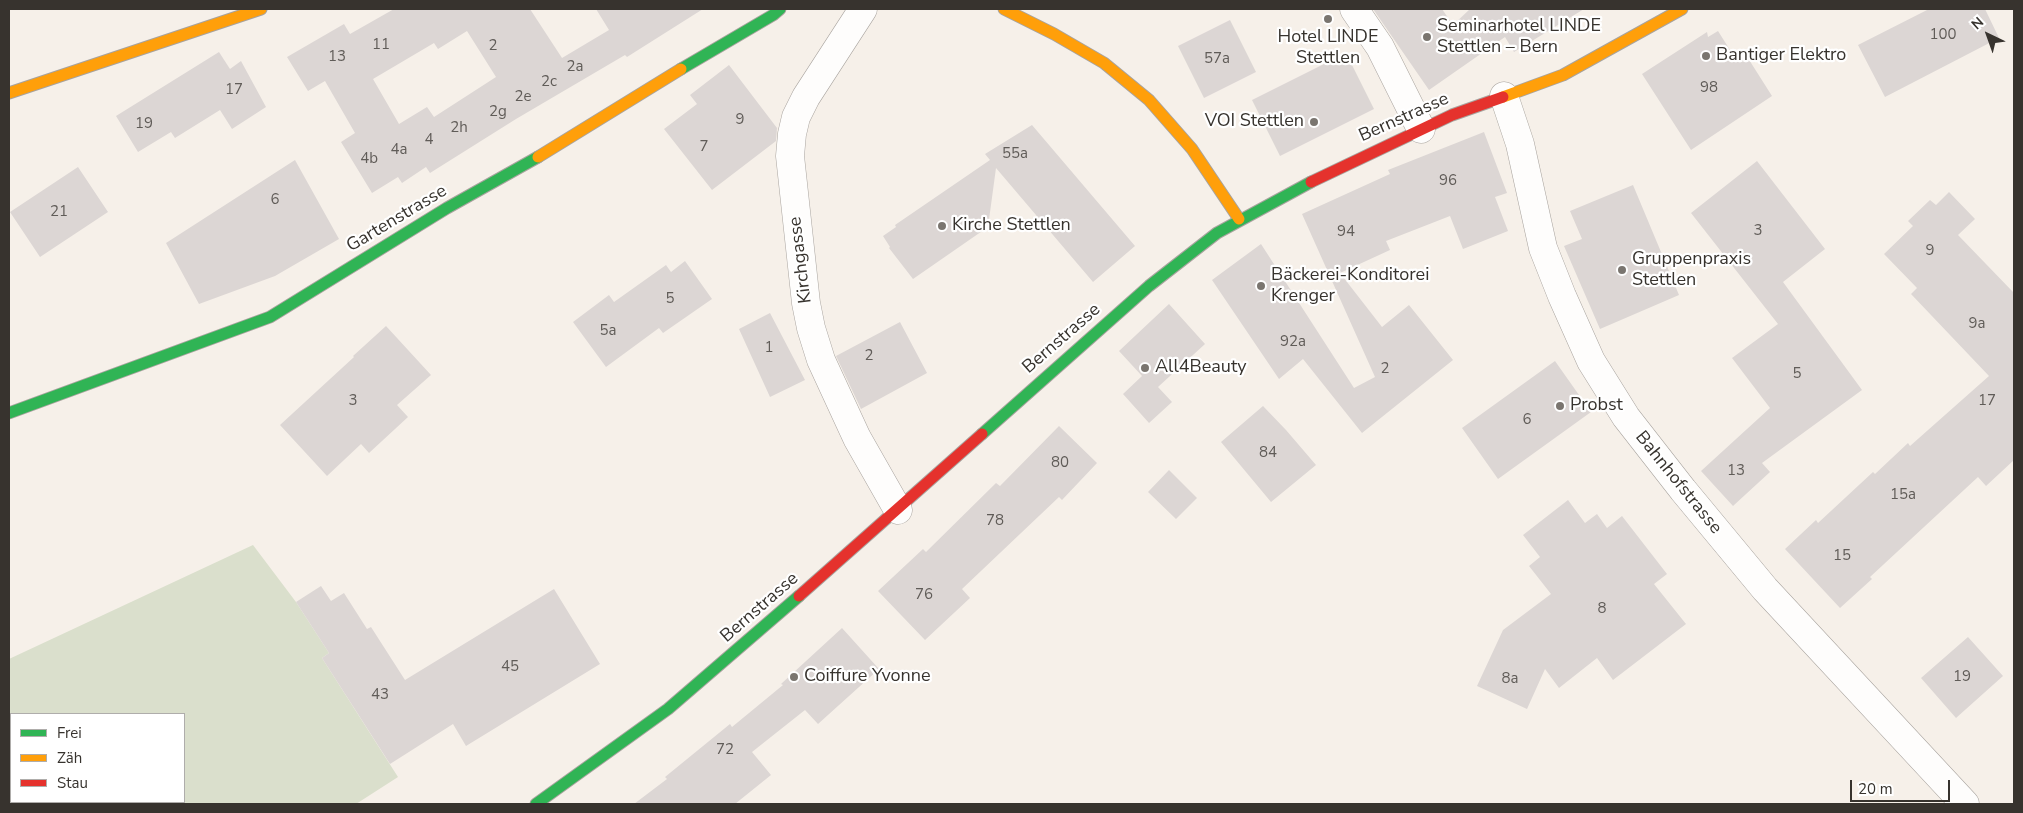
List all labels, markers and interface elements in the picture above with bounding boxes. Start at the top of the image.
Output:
north arrow [1963,10,2013,60]
marker: Hotel LINDE Stettlen [1322,13,1334,25]
text: N [1967,13,1988,34]
place label: Seminarhotel LINDE Stettlen – Bern [1437,16,1601,58]
house number: 100 [1930,26,1956,44]
place label: Hotel LINDE Stettlen [1278,27,1378,70]
marker: Seminarhotel LINDE Stettlen – Bern [1421,31,1433,43]
house number: 11 [372,36,390,54]
house number: 2 [489,37,497,55]
place label: Bantiger Elektro [1716,45,1846,67]
house number: 13 [328,48,346,66]
house number: 57a [1204,50,1230,68]
marker: Bantiger Elektro [1700,50,1712,62]
house number: 2a [567,58,583,76]
house number: 2c [541,73,557,91]
house number: 98 [1700,79,1718,97]
house number: 17 [225,81,243,99]
house number: 2e [515,88,531,106]
street label: Bernstrasse [1356,89,1452,147]
house number: 2g [489,103,507,121]
house number: 9 [736,111,744,129]
place label: VOI Stettlen [1205,111,1304,133]
house number: 19 [135,115,153,133]
marker: VOI Stettlen [1308,116,1320,128]
house number: 2h [450,119,468,137]
house number: 4 [425,131,433,149]
house number: 7 [700,138,708,156]
house number: 4a [391,141,407,159]
house number: 55a [1002,145,1028,163]
house number: 4b [360,150,378,168]
house number: 96 [1439,172,1457,190]
street label: Gartenstrasse [343,181,451,257]
house number: 6 [271,191,279,209]
house number: 21 [50,203,68,221]
street label: Kirchgasse [785,215,817,305]
place label: Kirche Stettlen [952,215,1071,237]
marker: Kirche Stettlen [936,220,948,232]
house number: 3 [1754,222,1762,240]
house number: 94 [1337,223,1355,241]
house number: 9 [1926,242,1934,260]
place label: Gruppenpraxis Stettlen [1632,249,1751,292]
marker: Gruppenpraxis Stettlen [1616,264,1628,276]
place label: Bäckerei-Konditorei Krenger [1271,265,1429,308]
marker: Bäckerei-Konditorei Krenger [1255,280,1267,292]
house number: 5 [666,290,674,308]
street label: Bernstrasse [1019,299,1105,379]
house number: 9a [1969,315,1985,333]
house number: 5a [600,322,616,340]
house number: 92a [1280,333,1306,351]
house number: 1 [765,339,773,357]
house number: 2 [865,347,873,365]
place label: All4Beauty [1155,357,1247,379]
house number: 2 [1381,360,1389,378]
marker: All4Beauty [1139,362,1151,374]
house number: 5 [1793,365,1801,383]
house number: 3 [349,392,357,410]
house number: 17 [1978,392,1996,410]
place label: Probst [1570,395,1623,417]
marker: Probst [1554,400,1566,412]
house number: 6 [1523,411,1531,429]
street label: Bahnhofstrasse [1630,427,1726,539]
house number: 84 [1259,444,1277,462]
house number: 80 [1051,454,1069,472]
house number: 13 [1727,462,1745,480]
house number: 15a [1890,486,1916,504]
house number: 78 [986,512,1004,530]
house number: 15 [1833,547,1851,565]
street label: Bernstrasse [717,568,803,648]
house number: 76 [915,586,933,604]
house number: 8 [1598,600,1606,618]
house number: 45 [501,658,519,676]
place label: Coiffure Yvonne [804,666,931,688]
house number: 19 [1953,668,1971,686]
house number: 8a [1502,670,1518,688]
marker: Coiffure Yvonne [788,671,800,683]
house number: 43 [371,686,389,704]
legend [10,713,185,803]
text: Frei [57,723,82,743]
house number: 72 [716,741,734,759]
text: Zäh [57,748,82,768]
scale bar [1853,770,1953,802]
text: Stau [57,773,88,793]
text: 20 m [1858,779,1893,799]

